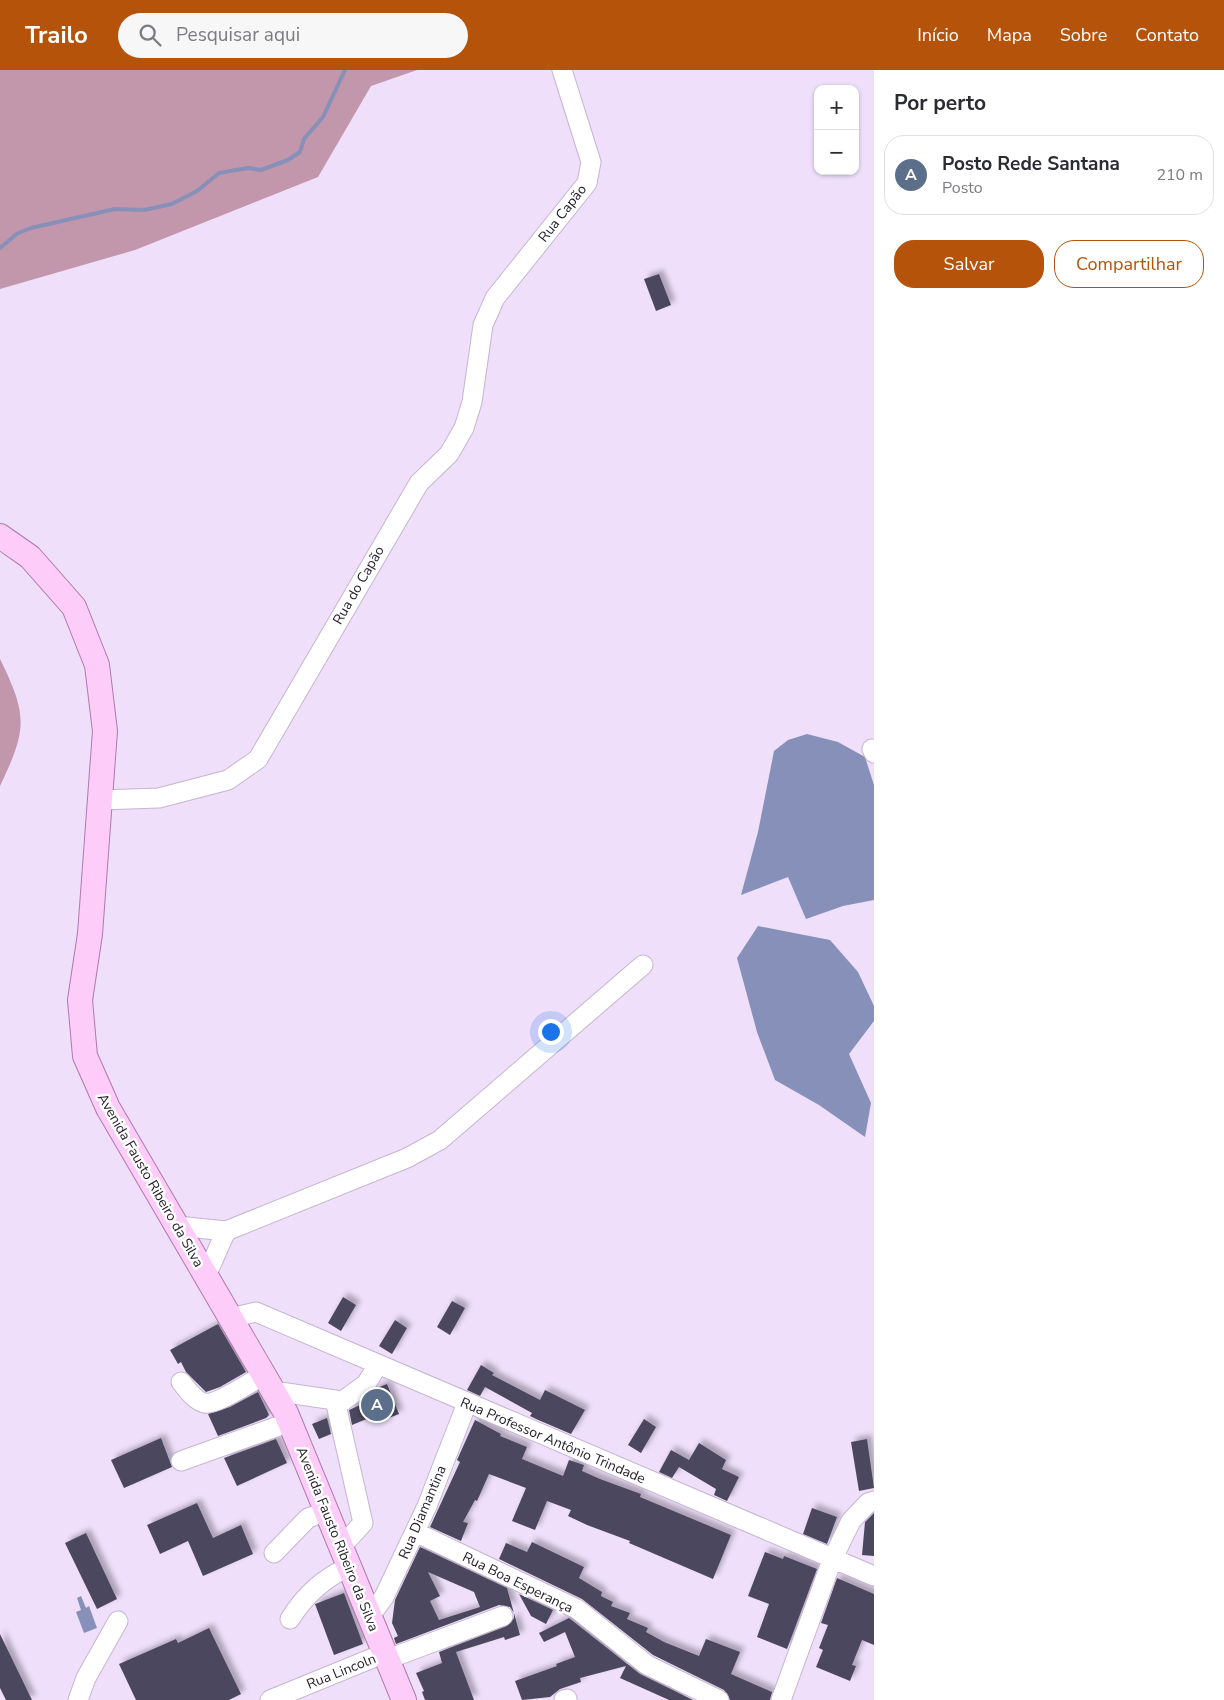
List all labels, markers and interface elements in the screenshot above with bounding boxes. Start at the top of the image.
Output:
search box [118,13,468,58]
text: Trailo [25,19,88,51]
icon: search [136,21,164,49]
text: Pesquisar aqui [176,22,300,48]
text: Início [917,23,959,47]
text: Mapa [987,23,1032,47]
text: Sobre [1060,23,1107,47]
text: Contato [1135,23,1199,47]
map controls [814,85,859,175]
button: + [814,85,859,130]
text: Por perto [894,89,986,117]
button: − [814,130,859,175]
text: Posto Rede Santana [942,151,1120,177]
text: A [905,164,917,186]
text: 210 m [1156,164,1203,186]
text: Posto [942,177,983,199]
street label: Rua Capão [534,180,591,246]
button: Salvar [894,240,1044,288]
button: Compartilhar [1054,240,1204,288]
street label: Rua do Capão [328,542,389,628]
your location [538,1019,564,1045]
street label: Avenida Fausto Ribeiro da Silva [93,1090,208,1271]
pin: A [361,1386,393,1424]
street label: Rua Professor Antônio Trindade [457,1393,648,1488]
street label: Avenida Fausto Ribeiro da Silva [292,1444,383,1634]
street label: Rua Diamantina [394,1462,451,1562]
street label: Rua Boa Esperança [459,1547,576,1618]
street label: Rua Lincoln [304,1649,379,1694]

